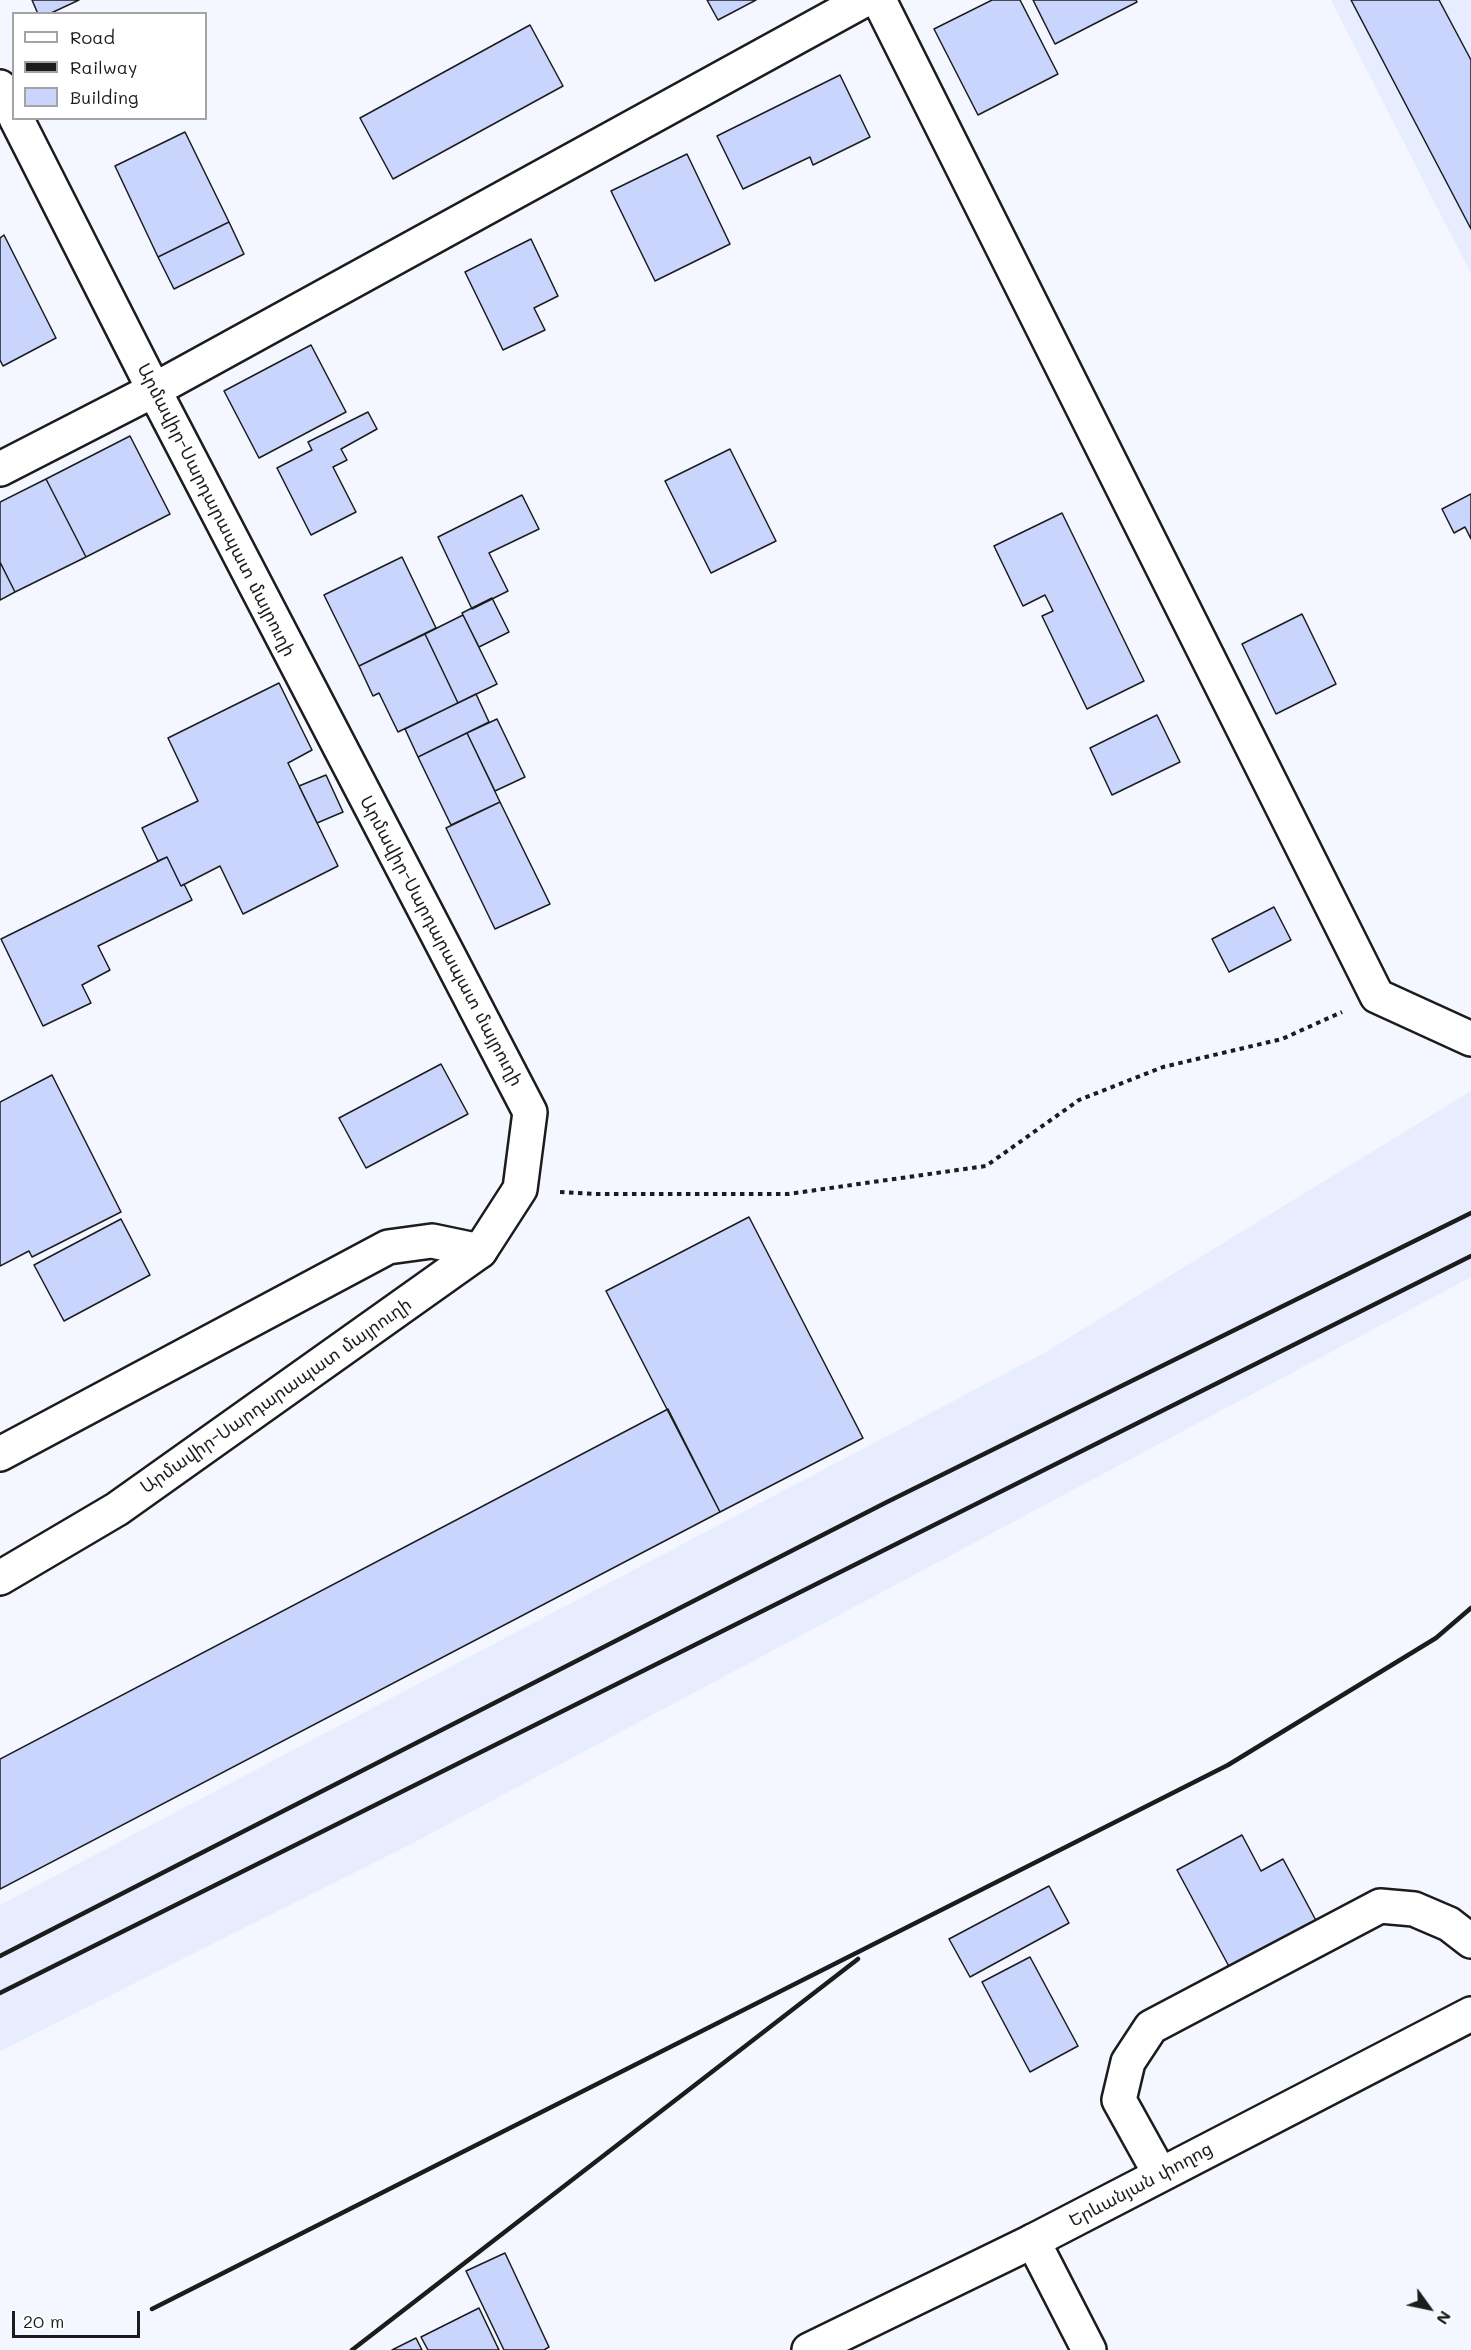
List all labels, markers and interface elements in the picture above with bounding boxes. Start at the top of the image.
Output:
legend [12,12,207,120]
text: Road [70,25,115,49]
text: Railway [70,55,137,79]
text: Building [70,85,138,109]
street label: Արմավիր-Սարդարապատ մայրուղի [132,360,300,660]
street label: Արմավիր-Սարդարապատ մայրուղի [355,792,527,1090]
street label: Արմավիր-Սարդարապատ մայրուղի [136,1294,416,1498]
street label: Երևանյան փողոց [1066,2138,1216,2232]
north arrow [1399,2278,1459,2338]
scale bar [15,2299,142,2337]
text: N [1432,2307,1457,2329]
text: 20 m [23,2309,64,2333]

